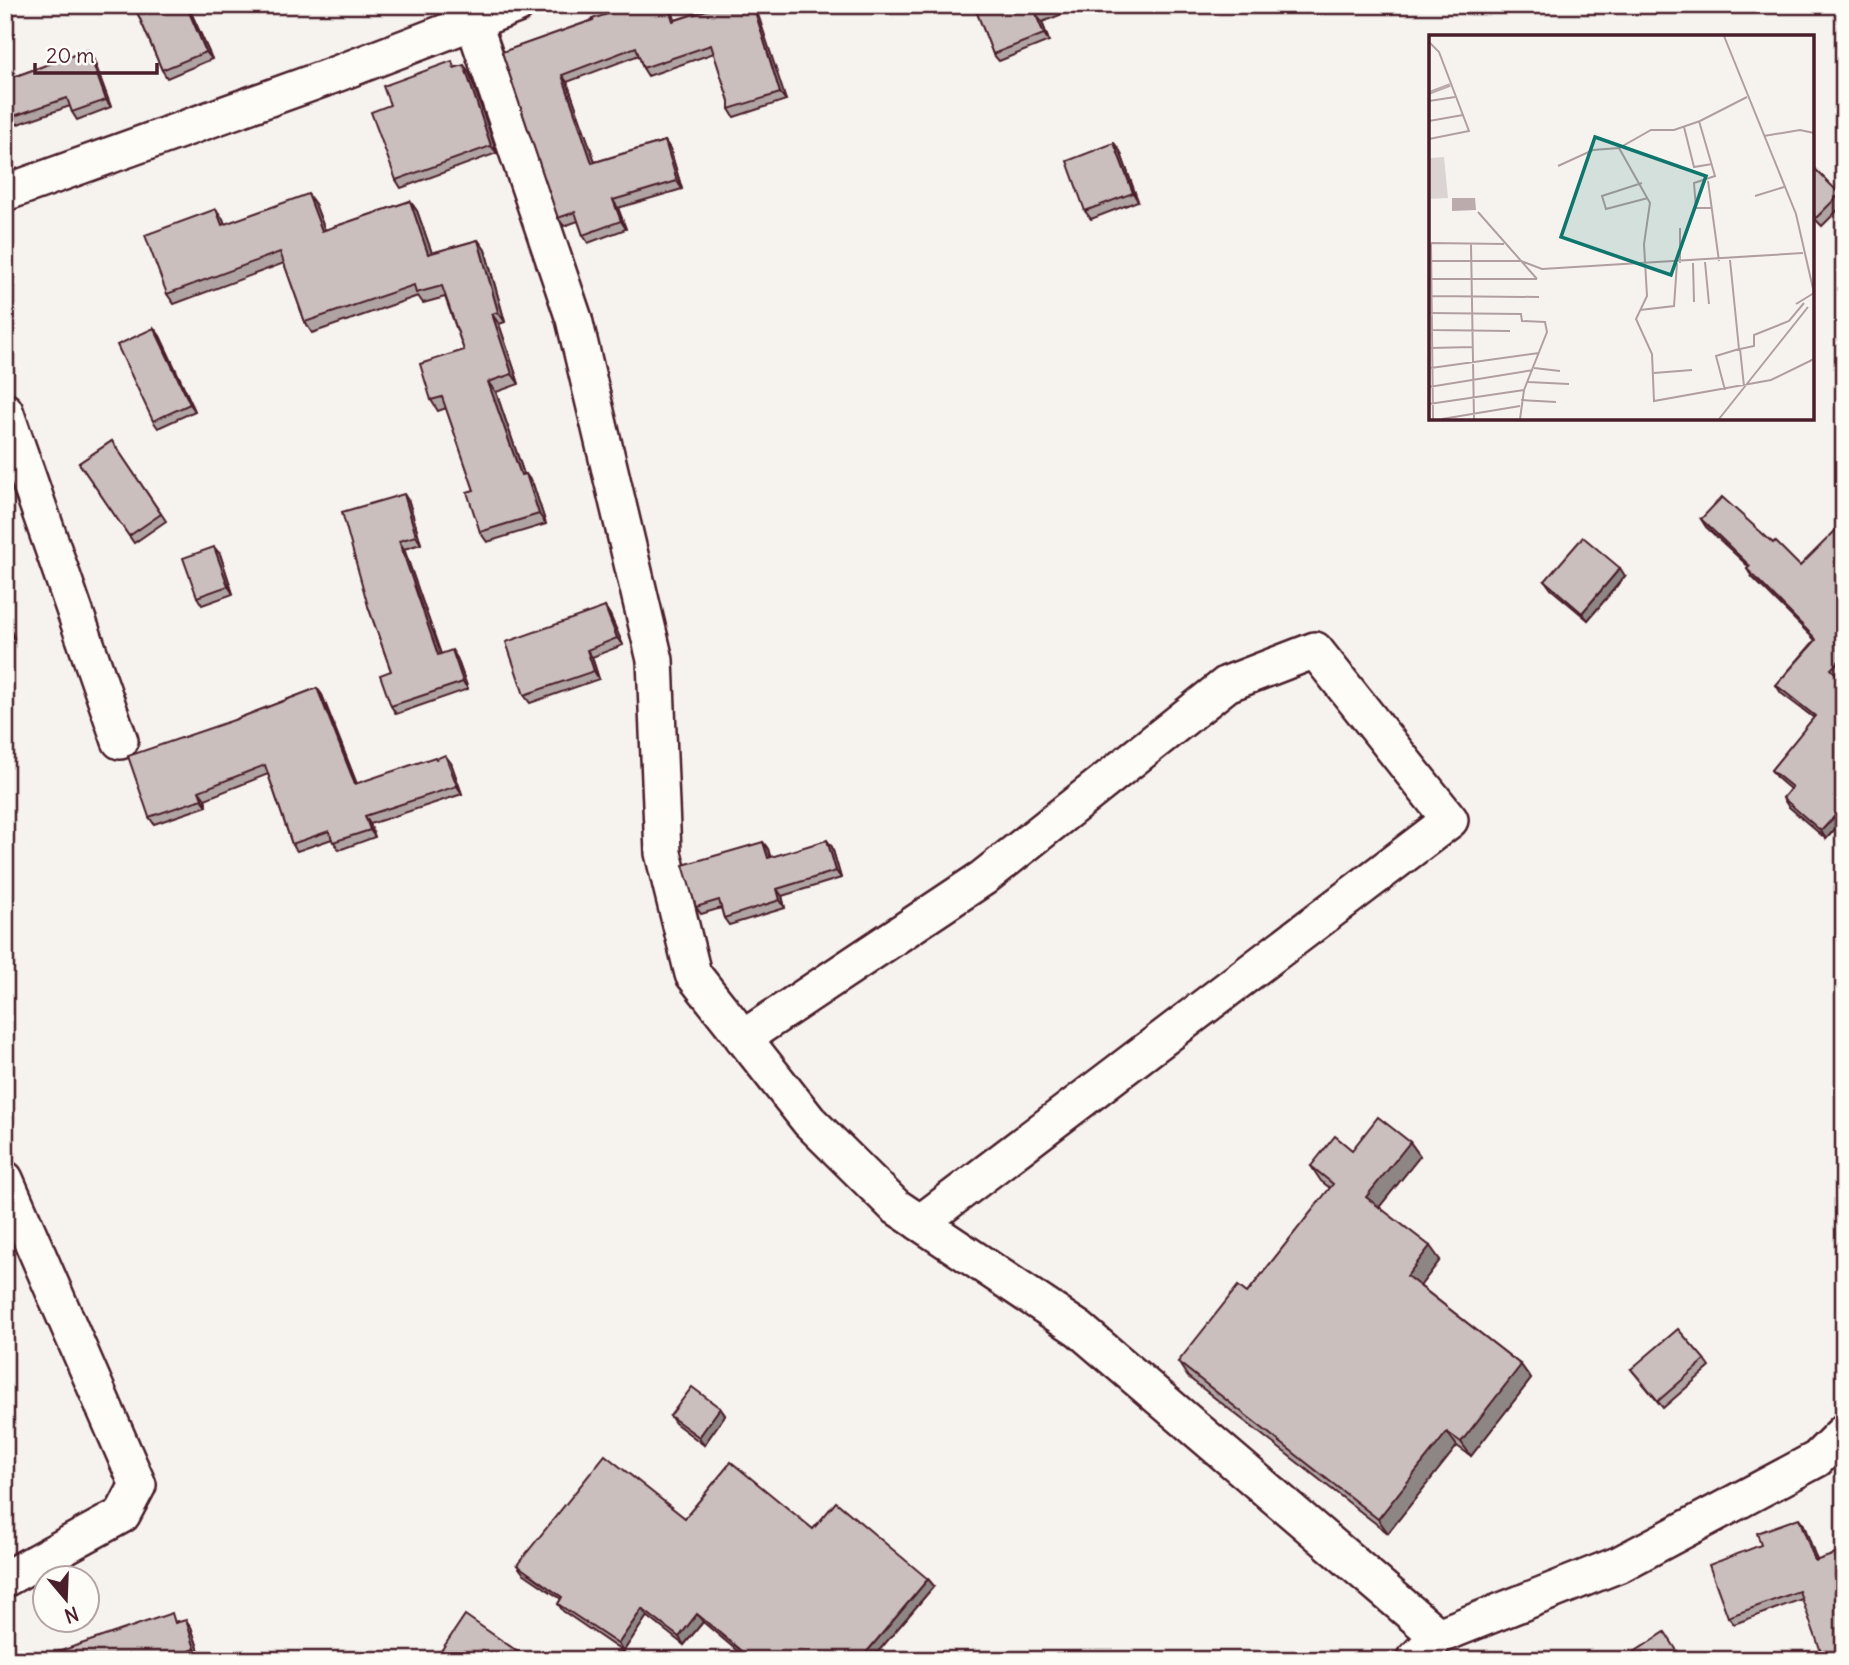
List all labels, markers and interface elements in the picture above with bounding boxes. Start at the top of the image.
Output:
scale bar [35,32,158,76]
inset map [1429,35,1814,420]
text: 20 m [46,42,95,69]
north arrow [32,1564,102,1634]
text: N [61,1602,82,1629]

